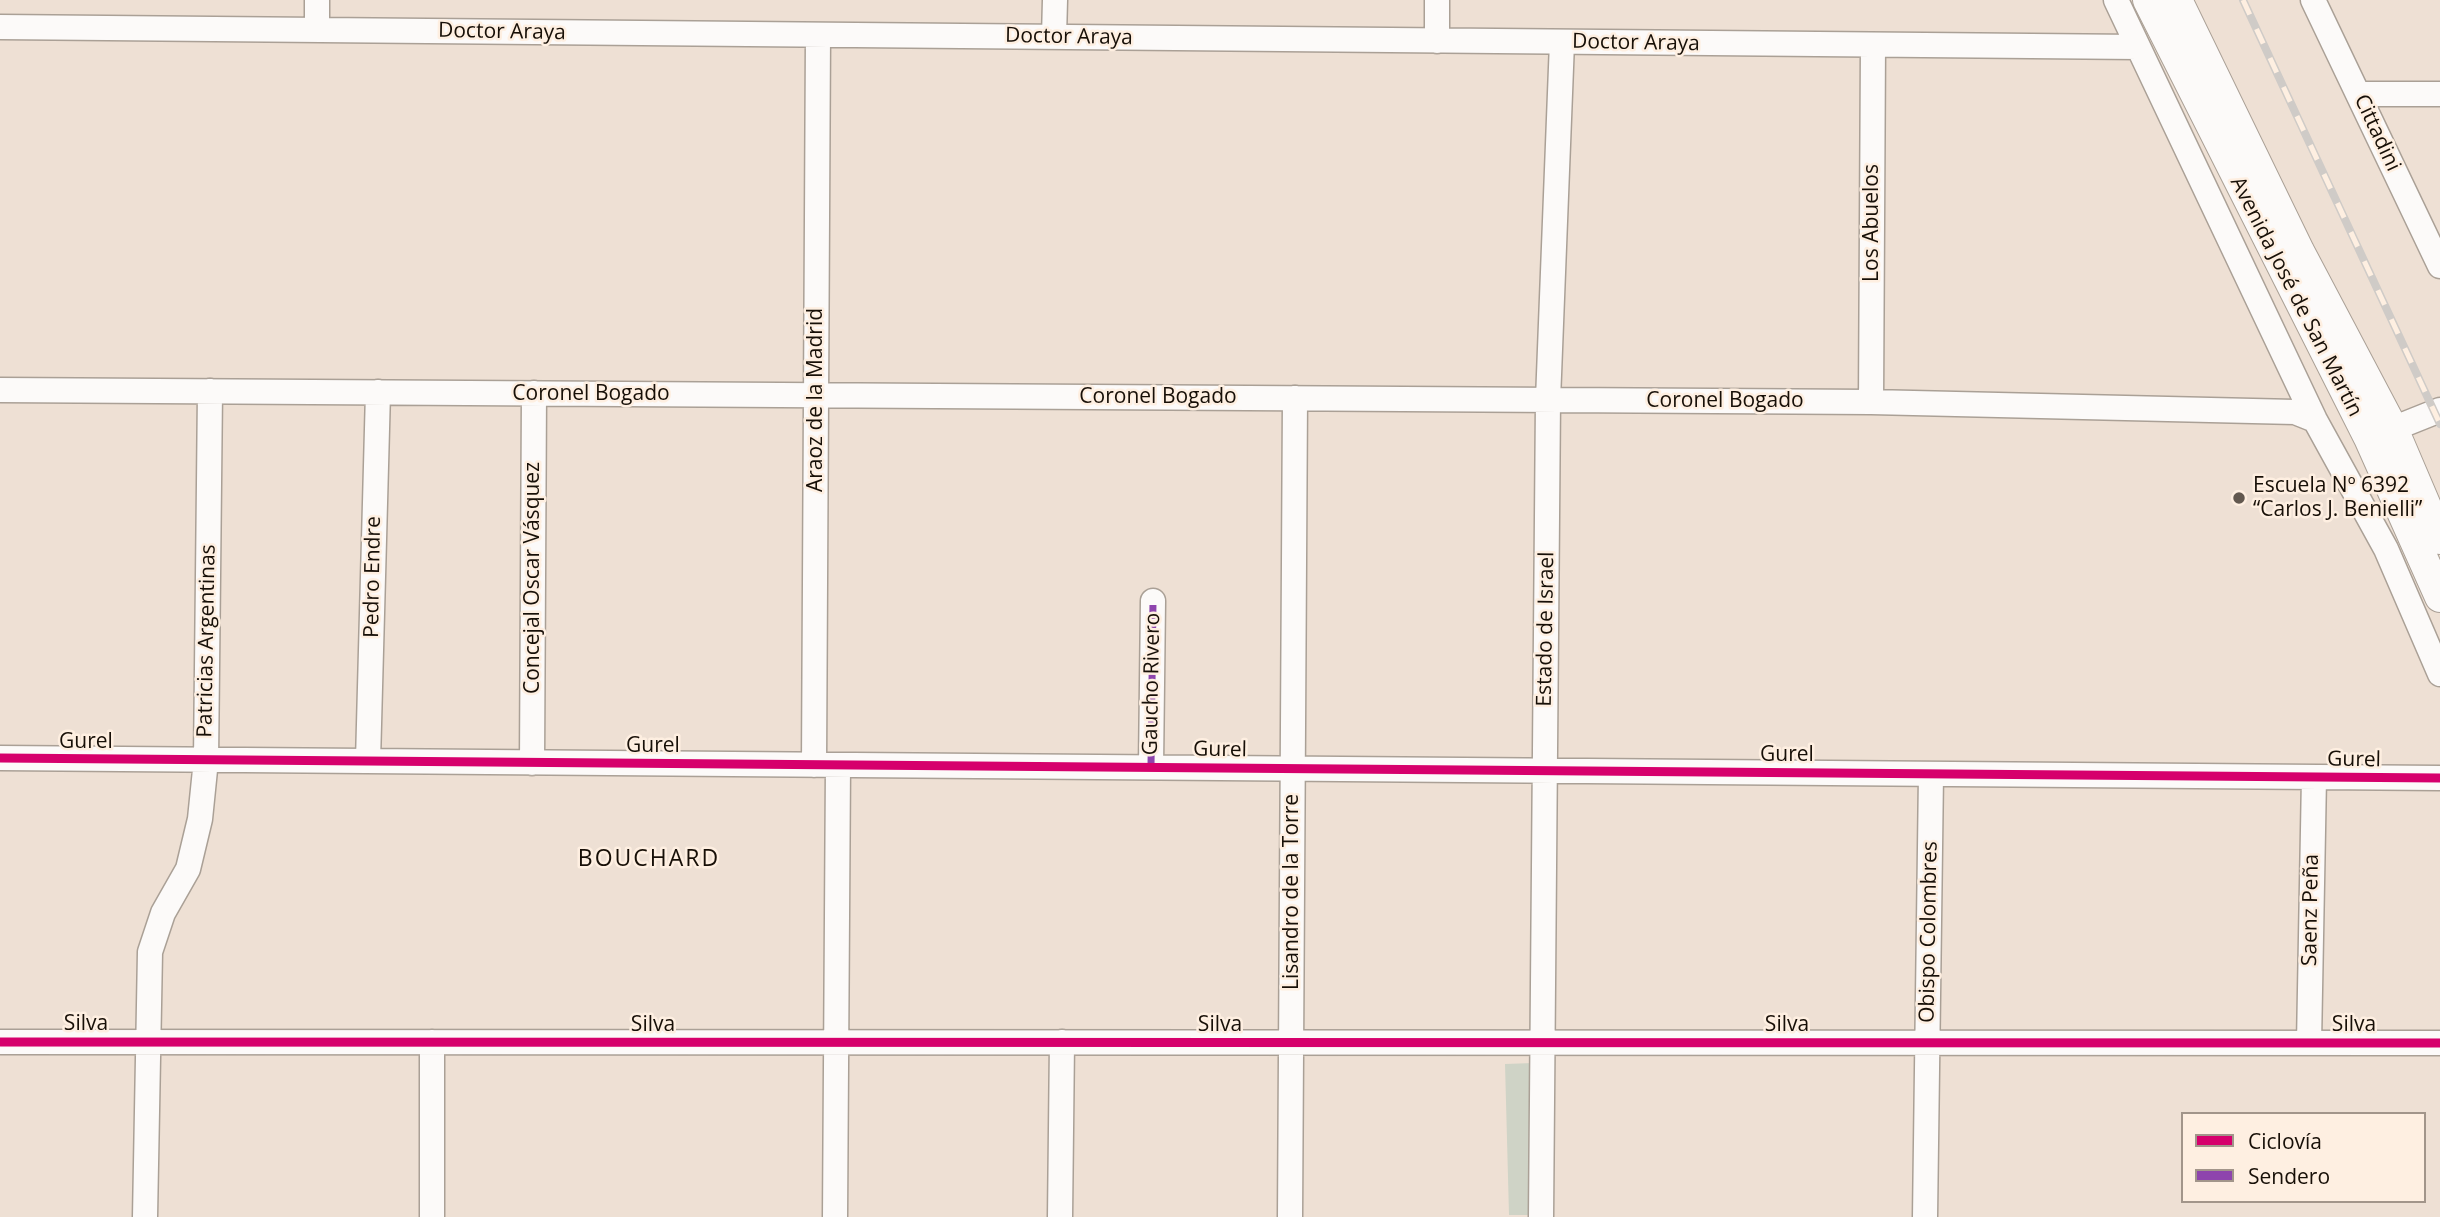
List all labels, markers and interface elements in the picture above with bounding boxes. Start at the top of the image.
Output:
street label: Doctor Araya [438,18,566,46]
street label: Doctor Araya [1005,23,1133,51]
street label: Doctor Araya [1572,29,1700,57]
street label: Cittadini [2348,91,2406,175]
street label: Los Abuelos [1859,164,1885,282]
street label: Avenida José de San Martín [2224,173,2368,421]
street label: Araoz de la Madrid [803,308,829,492]
street label: Coronel Bogado [512,381,670,407]
street label: Coronel Bogado [1079,384,1237,410]
street label: Coronel Bogado [1646,388,1804,414]
street label: Concejal Oscar Vásquez [520,462,546,694]
place label: Escuela Nº 6392 “Carlos J. Benielli” [2253,473,2422,523]
marker: Escuela Nº 6392 “Carlos J. Benielli” [2231,490,2247,506]
street label: Pedro Endre [359,516,387,638]
street label: Patricias Argentinas [193,544,221,738]
street label: Estado de Israel [1532,551,1560,707]
street label: Gaucho Rivero [1138,612,1166,756]
street label: Gurel [59,729,113,755]
street label: Gurel [626,733,680,759]
street label: Gurel [1193,737,1247,763]
street label: Gurel [1760,742,1814,768]
street label: Gurel [2327,747,2381,773]
street label: Lisandro de la Torre [1279,794,1305,990]
street label: Obispo Colombres [1915,841,1943,1023]
district label: BOUCHARD [579,845,719,873]
street label: Saenz Peña [2297,854,2325,966]
street label: Silva [64,1011,108,1037]
street label: Silva [631,1012,675,1038]
street label: Silva [1198,1012,1242,1038]
street label: Silva [1765,1012,1809,1038]
street label: Silva [2332,1012,2376,1038]
legend [2181,1112,2426,1203]
text: Ciclovía [2248,1127,2322,1155]
text: Sendero [2248,1162,2330,1190]

